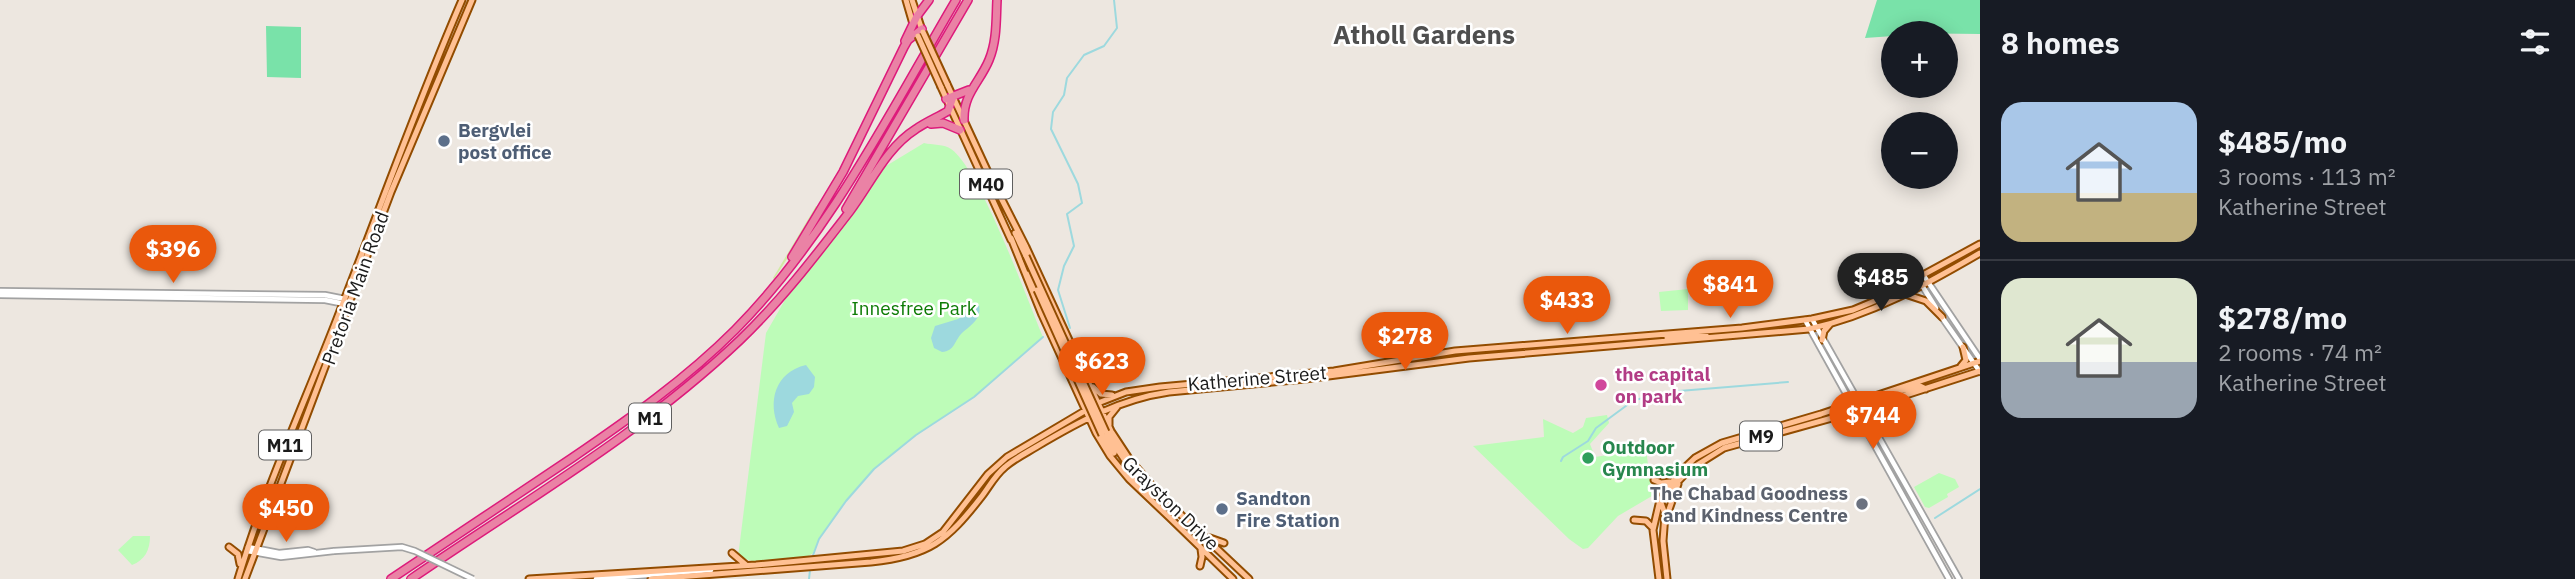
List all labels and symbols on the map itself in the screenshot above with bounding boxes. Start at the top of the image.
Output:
district label: Atholl Gardens [1333,17,1515,51]
place label: Bergvlei post office [458,118,552,164]
marker: Bergvlei post office [436,133,452,149]
road number: M40 [960,169,1012,198]
street label: Pretoria Main Road [316,208,394,368]
pin: $396 [132,226,214,285]
pin: $485 [1840,254,1922,313]
pin: $841 [1689,260,1771,320]
pin: $433 [1526,276,1608,336]
park label: Innesfree Park [851,296,977,320]
pin: $278 [1364,312,1446,372]
pin: $623 [1061,338,1143,397]
street label: Katherine Street [1187,360,1327,396]
place label: the capital on park [1615,362,1710,408]
marker: the capital on park [1593,377,1609,393]
pin: $744 [1832,392,1914,451]
road number: M1 [629,404,671,432]
road number: M9 [1740,422,1782,450]
road number: M11 [259,430,311,460]
place label: Outdoor Gymnasium [1602,435,1708,481]
marker: Outdoor Gymnasium [1580,450,1596,466]
street label: Grayston Drive [1118,451,1224,555]
place label: The Chabad Goodness and Kindness Centre [1650,481,1848,527]
pin: $450 [245,484,327,544]
place label: Sandton Fire Station [1236,486,1340,532]
marker: The Chabad Goodness and Kindness Centre [1854,496,1870,512]
marker: Sandton Fire Station [1214,501,1230,517]

